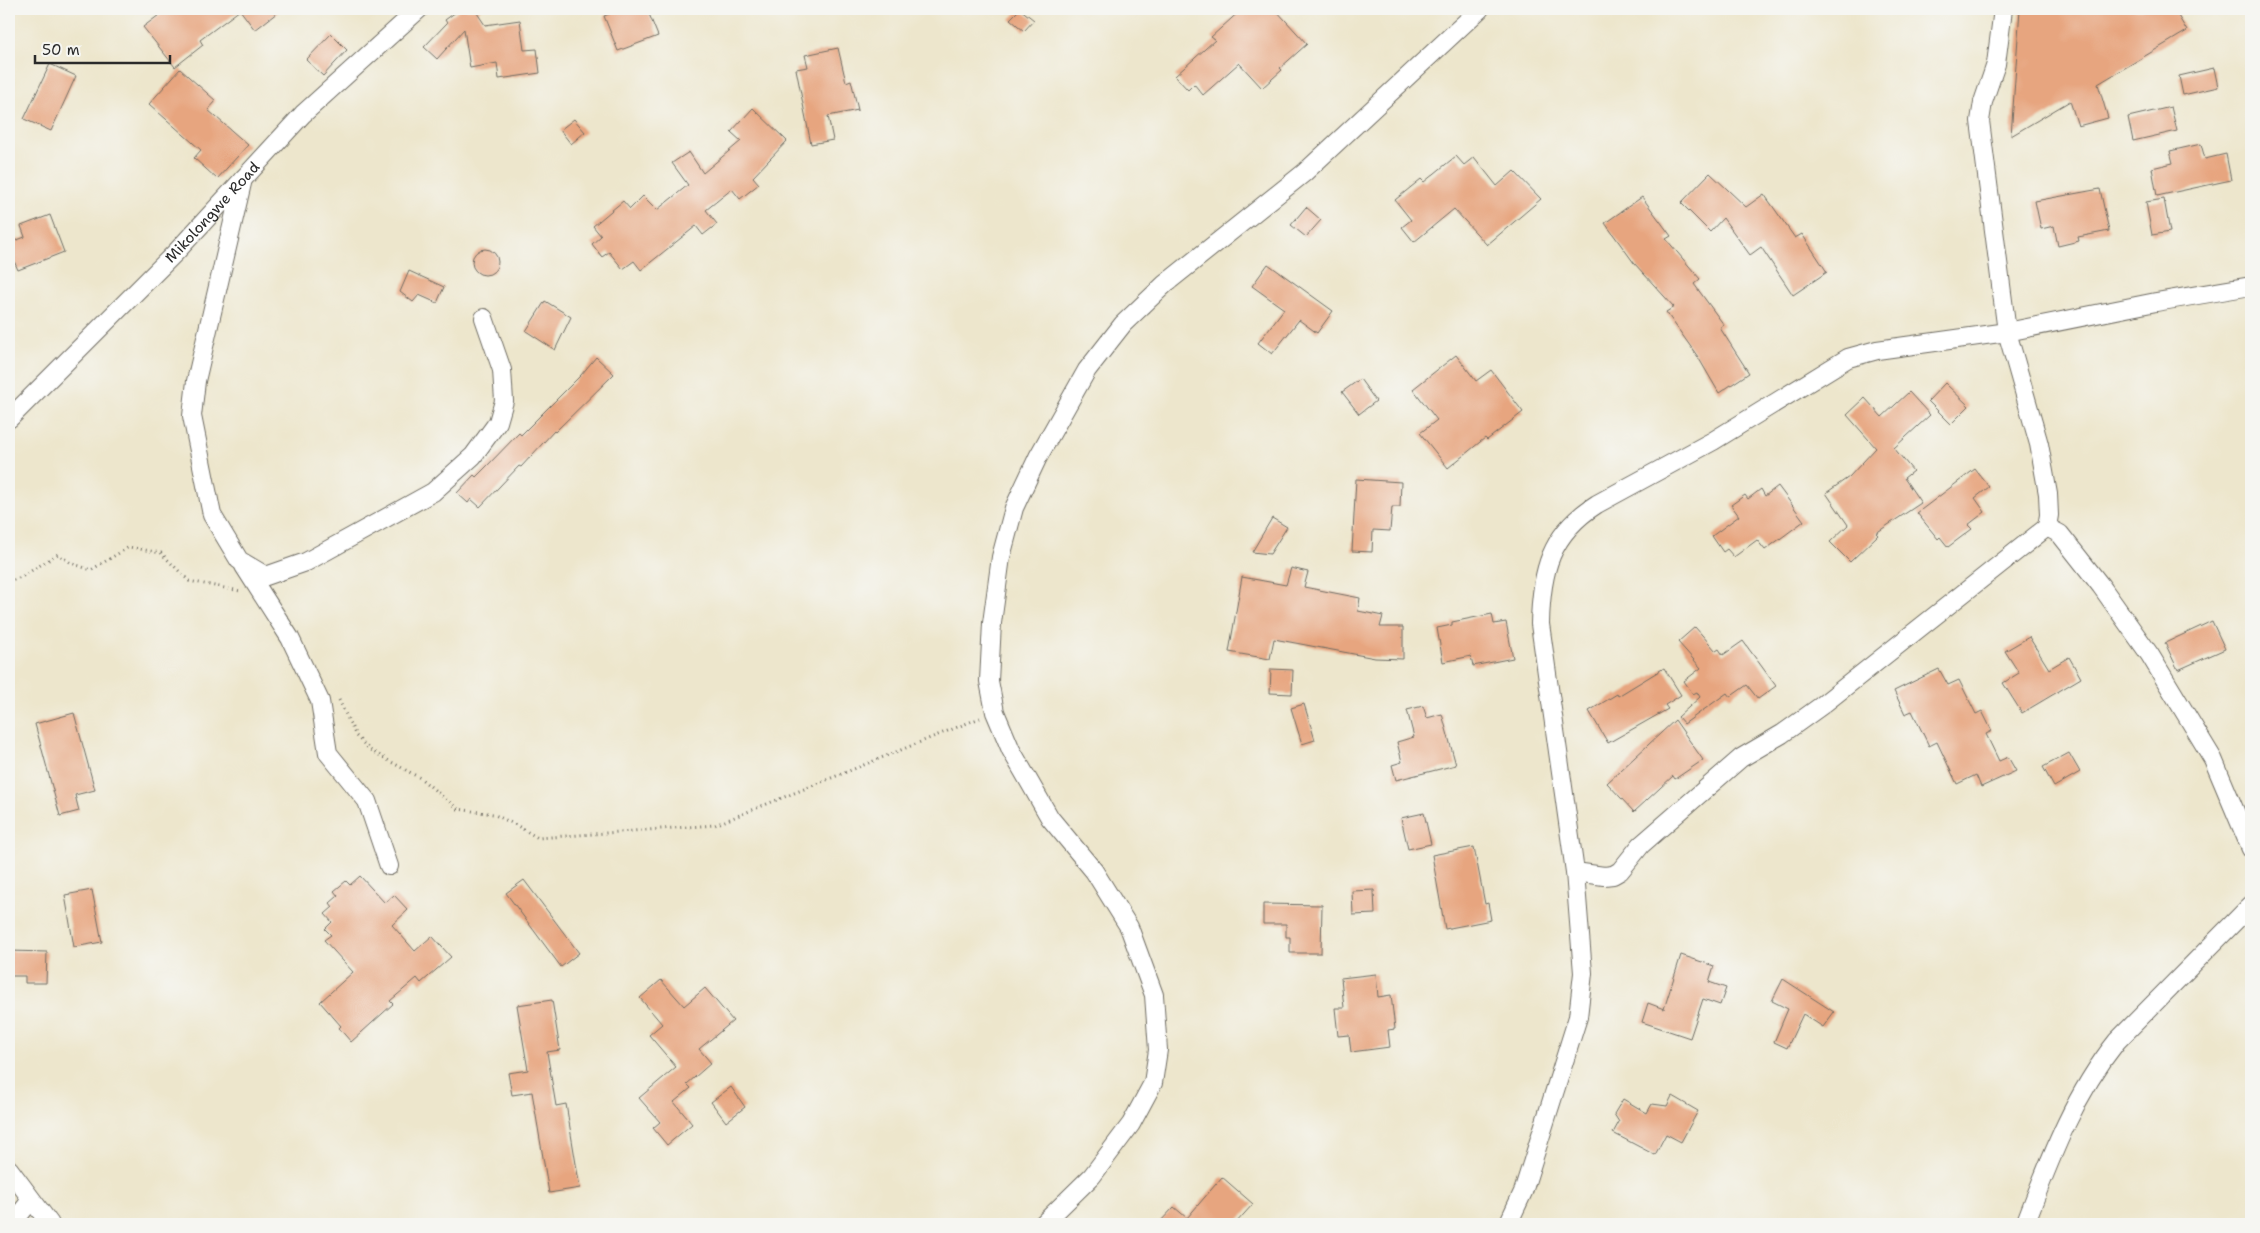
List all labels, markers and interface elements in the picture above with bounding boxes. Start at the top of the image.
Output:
scale bar [35,32,170,64]
text: 50 m [42,40,80,60]
street label: Mikolongwe Road [161,157,265,267]

